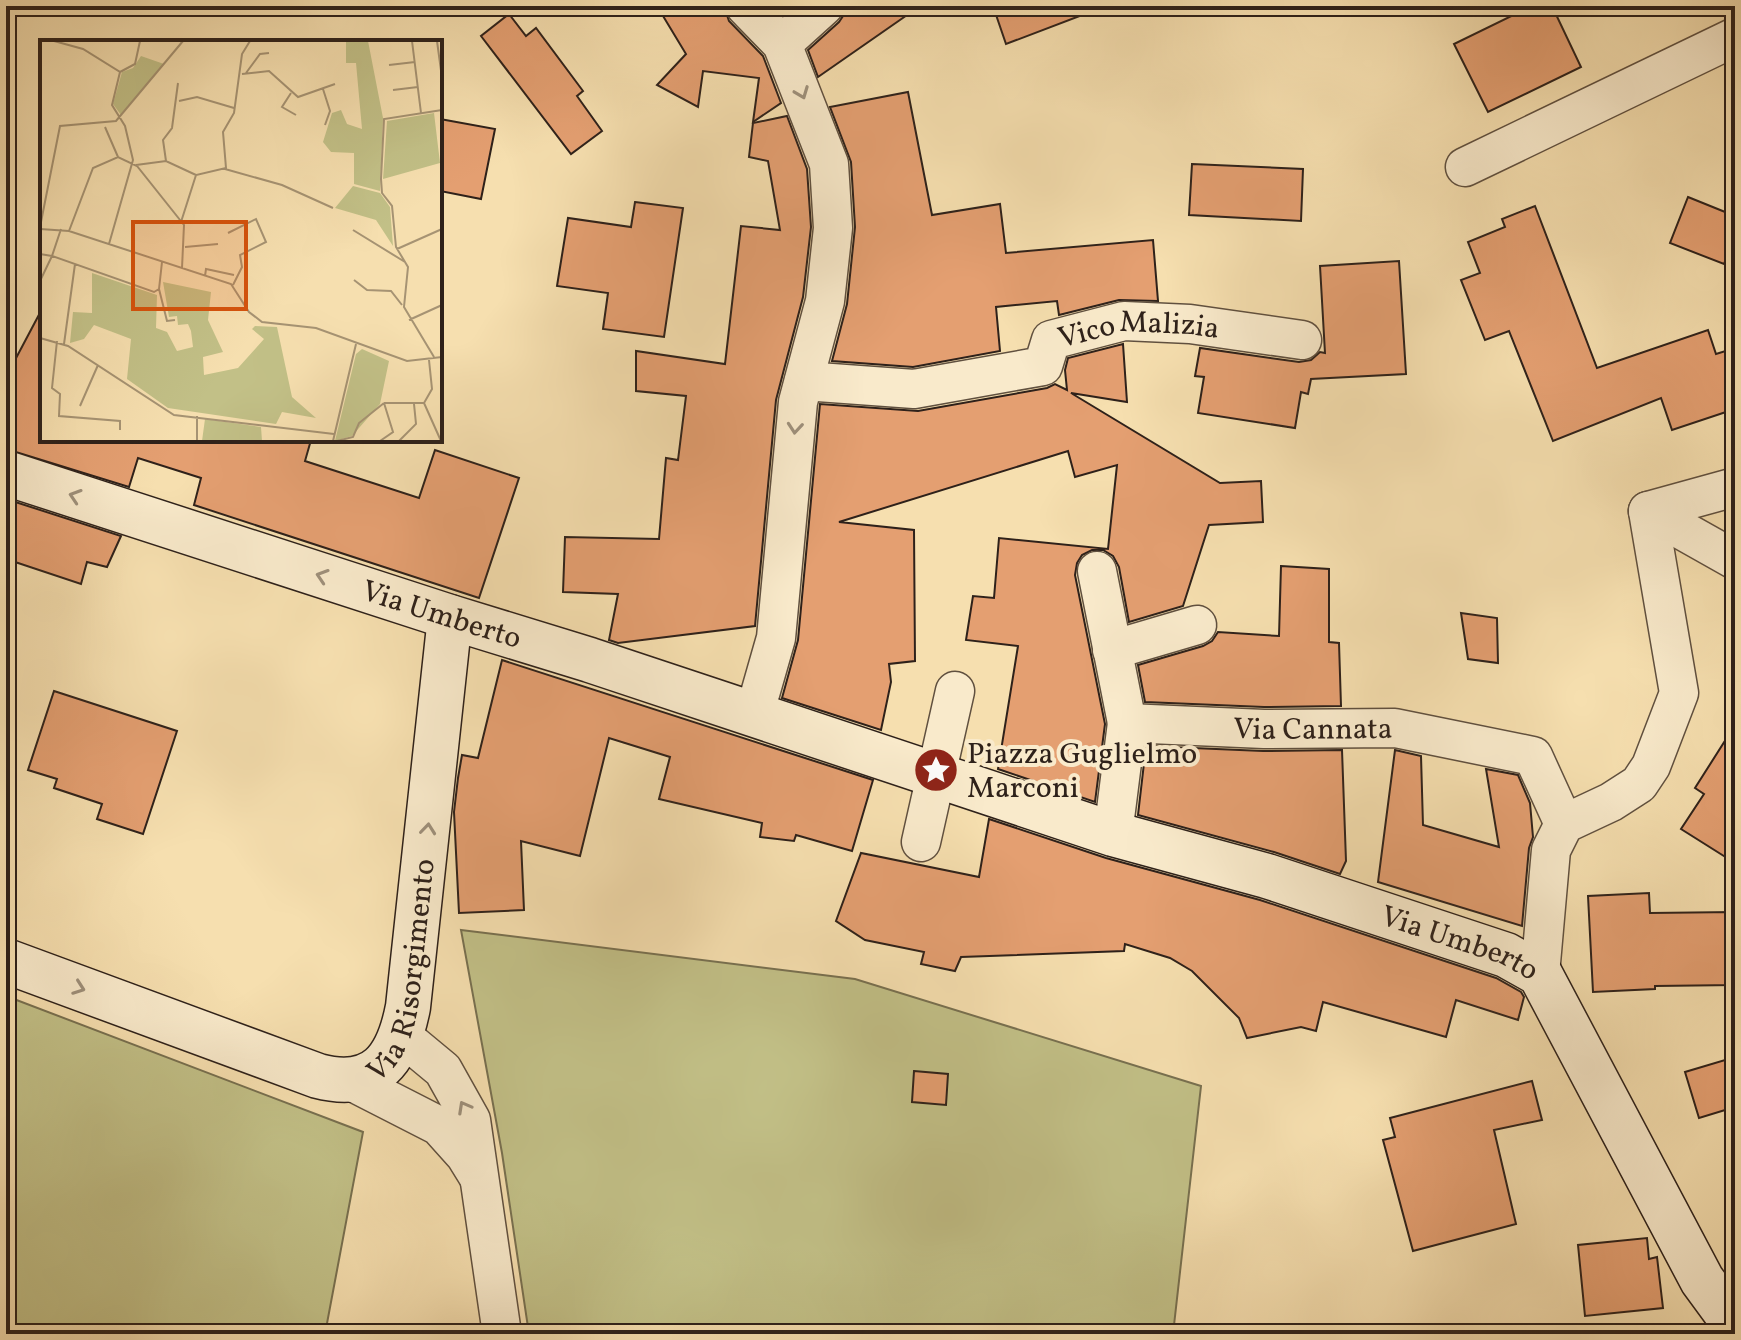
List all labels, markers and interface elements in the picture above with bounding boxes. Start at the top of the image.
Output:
inset map [40,40,442,442]
one-way arrow [792,85,808,99]
street label: Vico Malizia [1054,302,1222,360]
one-way arrow [787,422,804,435]
one-way arrow [69,489,82,505]
one-way arrow [316,569,330,585]
street label: Via Umberto [356,571,526,661]
street label: Via Cannata [1232,709,1393,752]
place label: Piazza Guglielmo Marconi [967,734,1197,810]
place icon: Piazza Guglielmo Marconi [912,746,960,794]
one-way arrow [419,822,436,835]
street label: Via Risorgimento [359,857,447,1093]
street label: Via Umberto [1375,896,1546,992]
one-way arrow [71,978,85,995]
one-way arrow [458,1101,474,1116]

